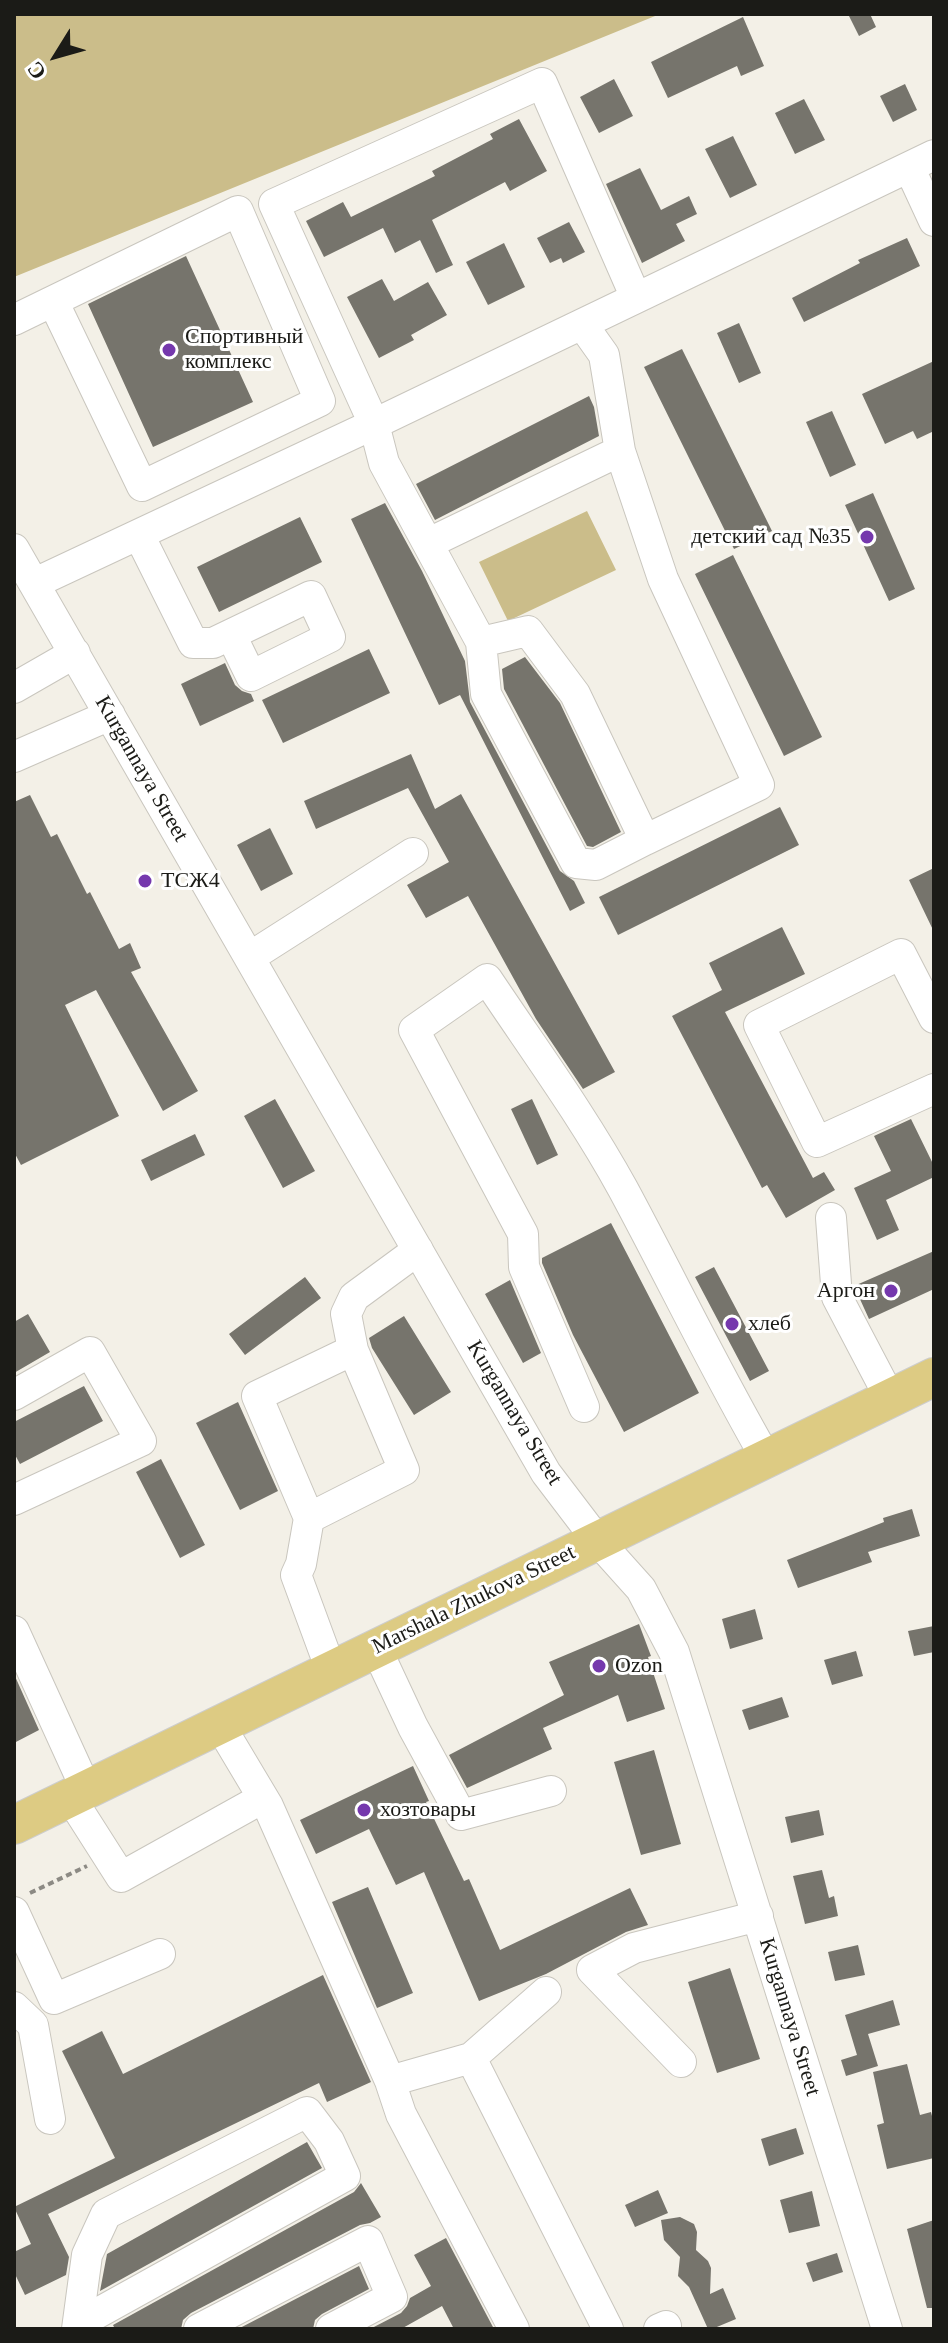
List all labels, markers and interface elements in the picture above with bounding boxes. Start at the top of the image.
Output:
north arrow [16,16,96,96]
text: С [22,57,51,85]
place label: Спортивный комплекс [185,324,303,376]
marker: Спортивный комплекс [160,341,178,359]
place label: детский сад №35 [691,524,851,550]
marker: детский сад №35 [858,528,876,546]
street label: Kurgannaya Street [89,691,193,847]
place label: ТСЖ4 [161,868,220,894]
marker: ТСЖ4 [136,872,154,890]
place label: Аргон [817,1278,875,1304]
marker: Аргон [882,1282,900,1300]
place label: хлеб [748,1311,791,1337]
marker: хлеб [723,1315,741,1333]
street label: Kurgannaya Street [460,1336,568,1490]
street label: Marshala Zhukova Street [368,1539,580,1661]
place label: Ozon [615,1653,663,1679]
marker: Ozon [590,1657,608,1675]
place label: хозтовары [380,1797,476,1823]
marker: хозтовары [355,1801,373,1819]
street label: Kurgannaya Street [752,1935,826,2099]

